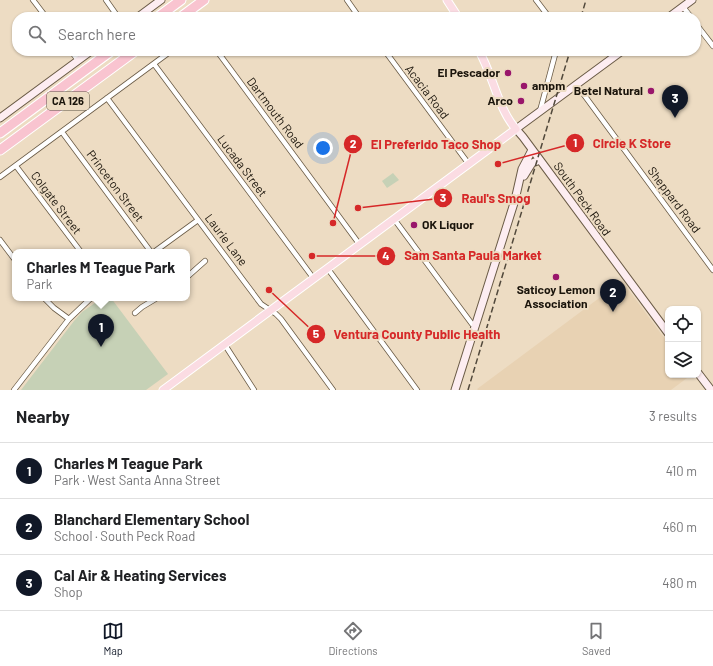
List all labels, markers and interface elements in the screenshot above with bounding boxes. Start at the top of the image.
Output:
search box [12,12,701,56]
icon: search [26,23,48,45]
text: Search here [58,25,136,43]
street label: Acacia Road [403,62,453,121]
place label: El Pescador [438,65,500,79]
marker: El Pescador [503,68,513,78]
street label: Dartmouth Road [245,74,307,151]
place label: ampm [532,78,565,92]
marker: ampm [519,81,529,91]
place label: Betel Natural [574,83,643,97]
pin: 3 [662,85,688,118]
marker: Betel Natural [646,86,656,96]
road number: CA 126 [47,92,89,110]
place label: Arco [487,93,513,107]
marker: Arco [516,96,526,106]
callout: Circle K Store [565,131,680,156]
street label: Lucada Street [215,132,270,199]
callout: El Preferido Taco Shop [343,132,509,157]
text: 1 [573,135,577,149]
text: Circle K Store [593,135,671,151]
text: 2 [350,136,357,150]
text: El Preferido Taco Shop [371,136,501,152]
your location [313,138,333,158]
street label: Princeton Street [84,147,147,224]
street label: South Peck Road [551,159,614,238]
street label: Sheppard Road [645,164,704,235]
street label: Colgate Street [29,168,85,236]
callout: Raul's Smog [433,185,538,210]
text: 3 [440,190,446,204]
text: Raul's Smog [461,190,531,206]
street label: Laurie Lane [203,211,251,268]
place label: OK Liquor [422,217,474,231]
marker: OK Liquor [409,220,419,230]
callout: Sam Santa Paula Market [376,243,550,268]
text: Sam Santa Paula Market [404,247,542,263]
text: 4 [382,248,390,262]
popup [12,249,190,301]
text: Charles M Teague Park [27,258,175,276]
marker: Saticoy Lemon Association [551,272,561,282]
text: Park [27,276,52,292]
pin: 2 [600,279,626,312]
place label: Saticoy Lemon Association [517,282,595,310]
map controls [665,306,701,378]
button: locate [665,306,701,342]
pin: 1 [88,314,114,347]
callout: Ventura County Public Health [306,322,509,347]
text: 5 [313,326,320,340]
text: Ventura County Public Health [334,326,500,342]
button: layers [665,342,701,378]
text: Nearby [16,406,70,426]
text: 3 results [649,408,697,424]
text: Charles M Teague Park [54,454,203,472]
text: 1 [27,463,31,479]
text: 410 m [666,463,697,479]
text: Park · West Santa Anna Street [54,472,220,488]
text: Blanchard Elementary School [54,510,249,528]
text: 2 [25,519,33,535]
text: 460 m [662,519,697,535]
text: School · South Peck Road [54,528,195,544]
text: Cal Air & Heating Services [54,566,226,584]
text: 3 [25,575,33,591]
text: 480 m [662,575,697,591]
text: Shop [54,584,83,600]
tab: Map [102,620,124,657]
tab: Directions [328,620,378,657]
tab: Saved [582,620,611,657]

